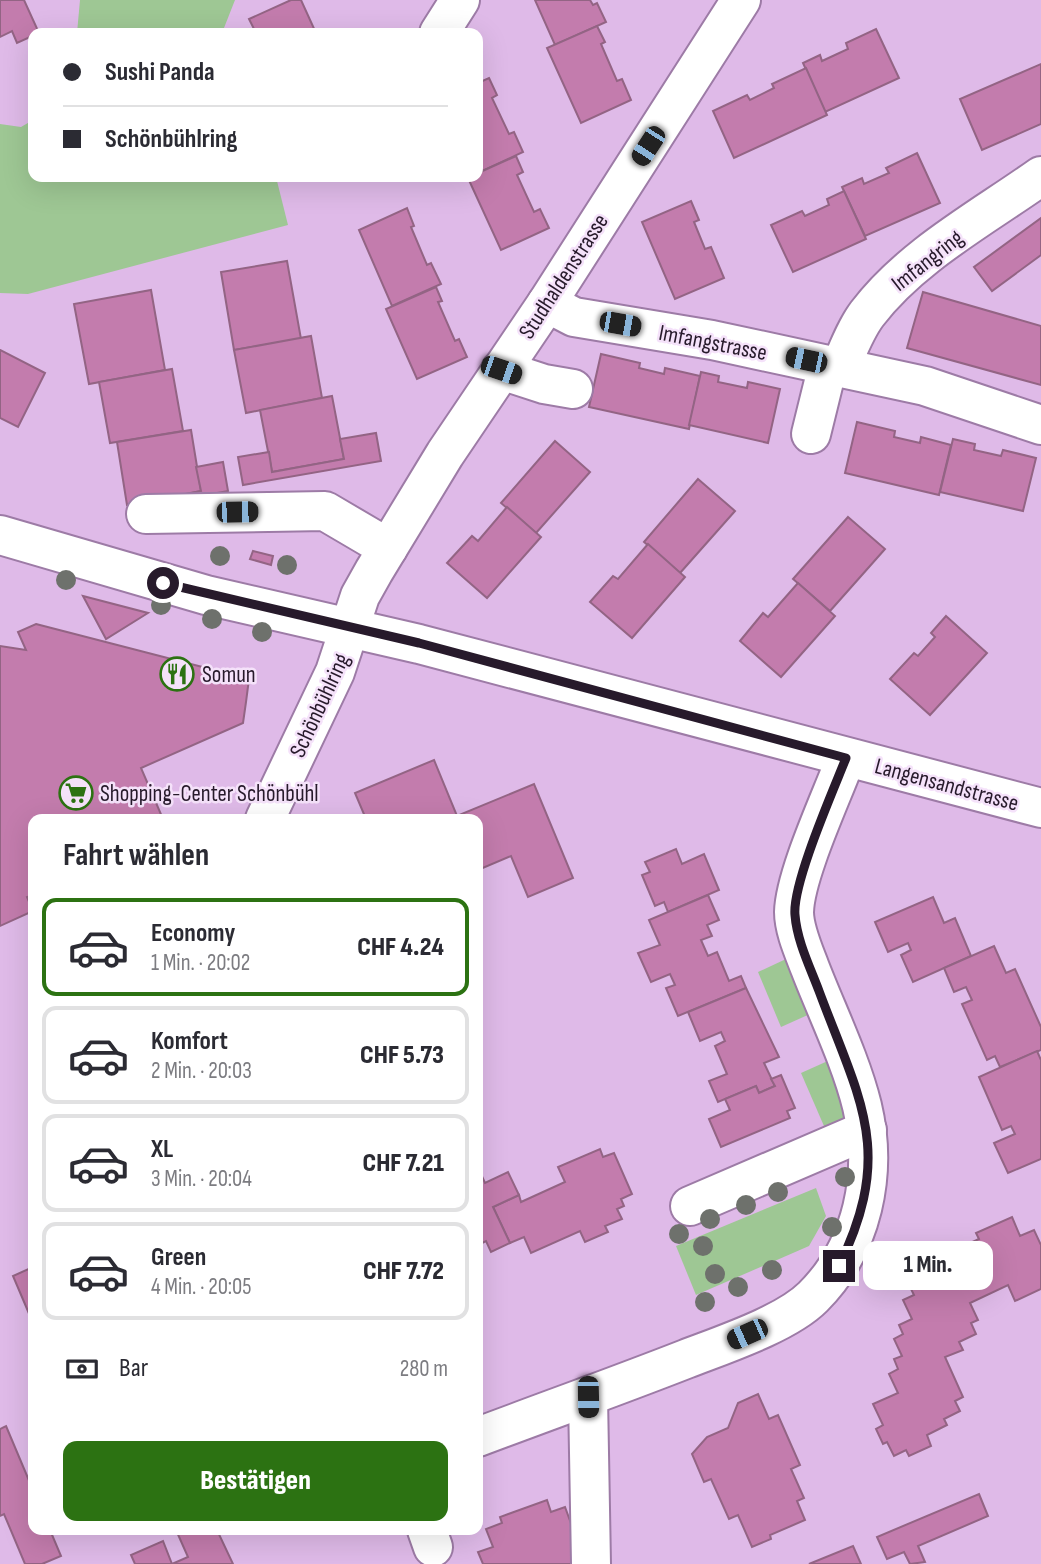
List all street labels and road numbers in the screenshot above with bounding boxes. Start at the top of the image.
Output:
street label: Studhaldenstrasse [513,209,615,344]
street label: Imfangring [886,224,969,298]
street label: Imfangstrasse [656,319,769,367]
street label: Schönbühlring [284,649,356,762]
street label: Langensandstrasse [872,752,1022,818]

